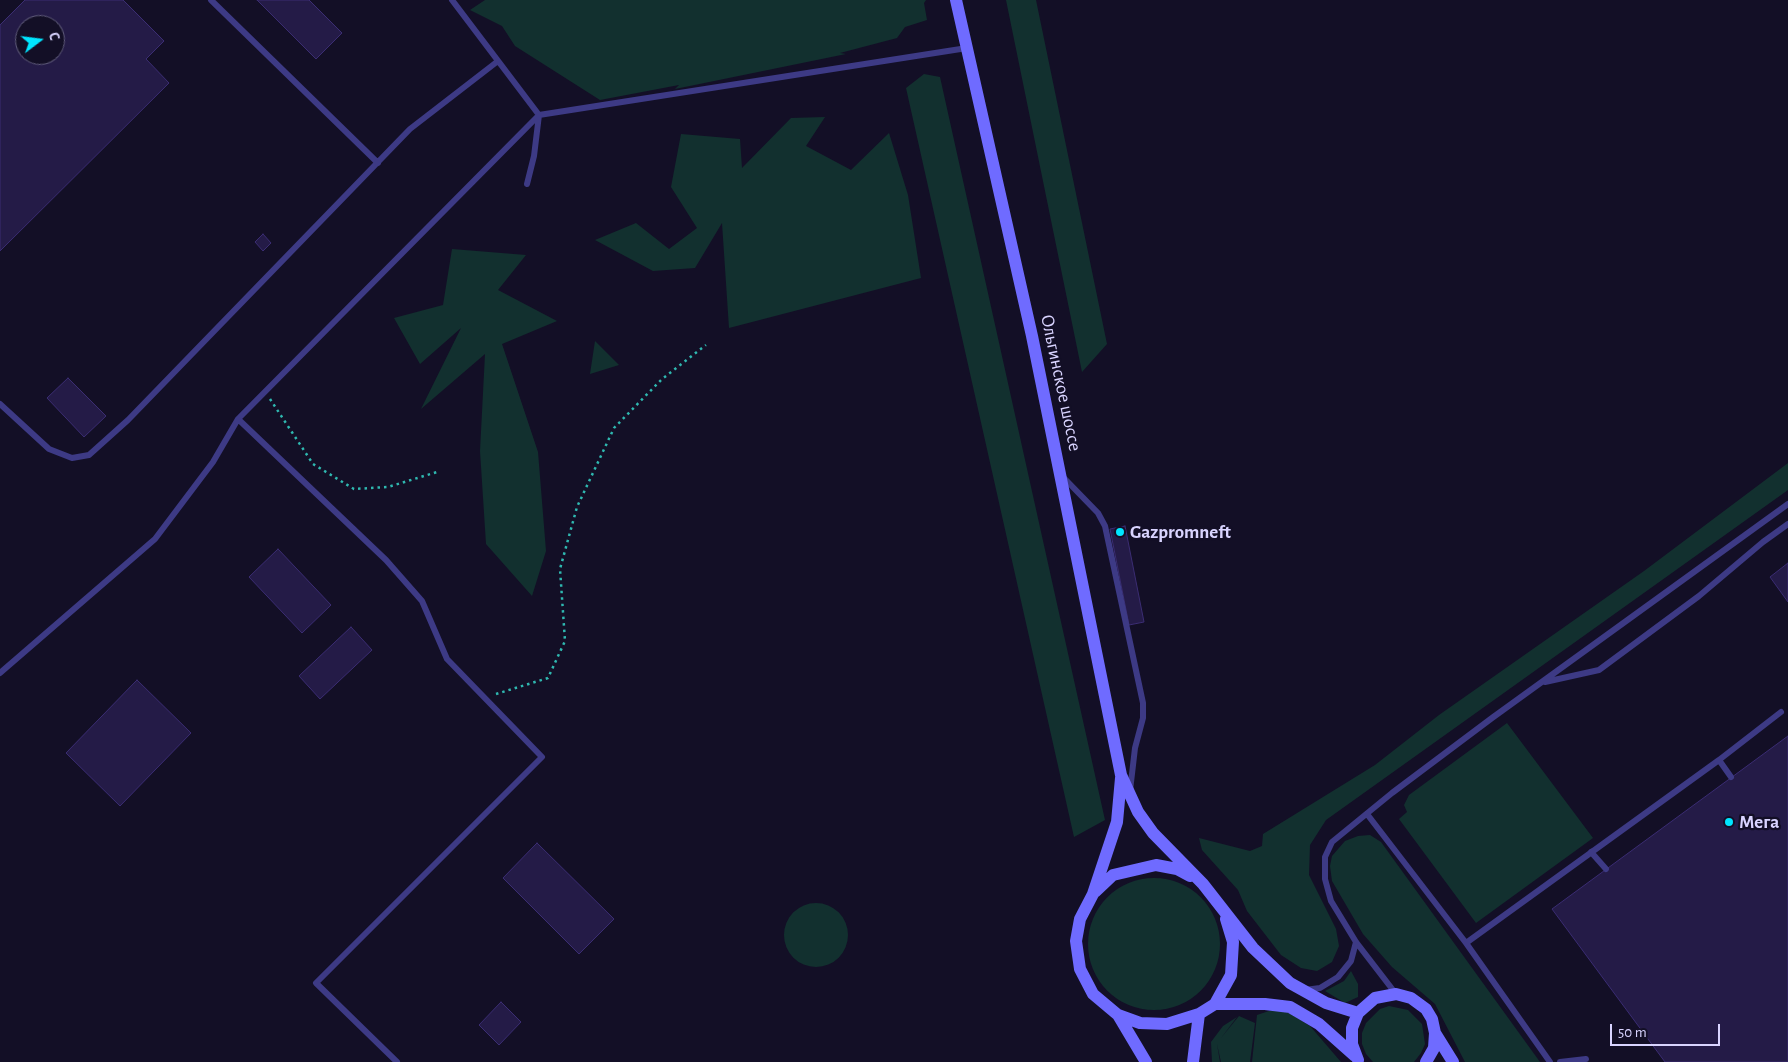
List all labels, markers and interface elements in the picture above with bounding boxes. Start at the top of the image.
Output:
north arrow [15,15,65,65]
text: С [46,31,61,42]
street label: Ольгинское шоссе [1035,312,1087,454]
place label: Gazpromneft [1130,521,1231,543]
marker: Gazpromneft [1114,526,1126,538]
place label: Мега [1739,811,1779,833]
marker: Мега [1723,816,1735,828]
scale bar [1613,1014,1723,1046]
text: 50 m [1618,1025,1647,1040]

